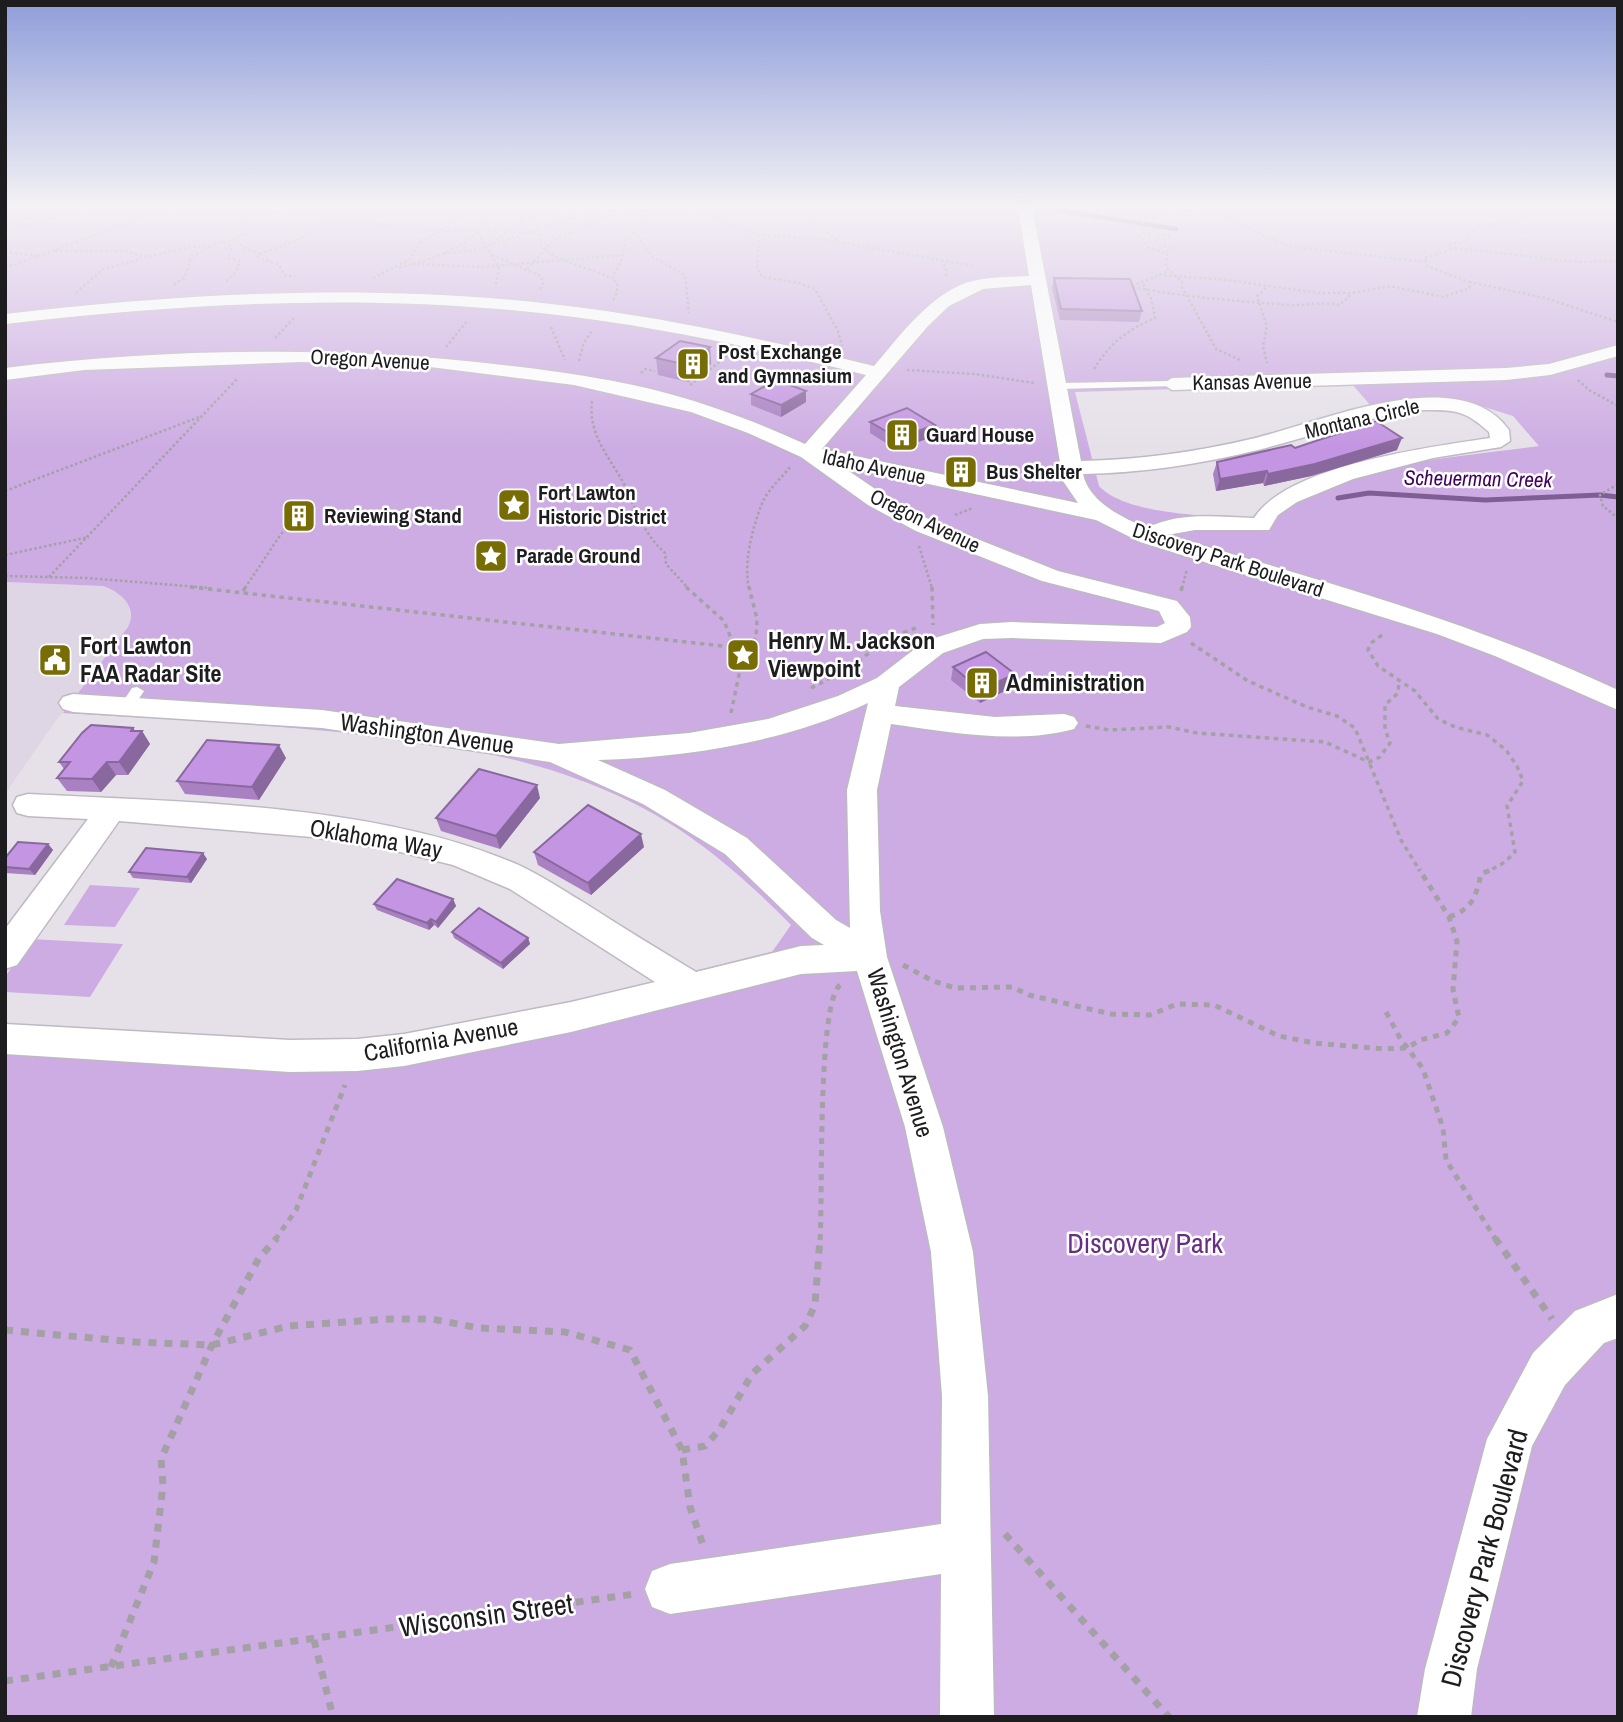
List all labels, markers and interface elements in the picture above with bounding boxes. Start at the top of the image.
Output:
place label: Post Exchange and Gymnasium [718,337,852,390]
street label: Oregon Avenue [310,342,430,377]
building icon: Post Exchange and Gymnasium [674,345,712,383]
street label: Kansas Avenue [1192,366,1312,397]
street label: Montana Circle [1302,391,1422,446]
building icon: Guard House [883,416,921,454]
place label: Guard House [926,420,1034,449]
street label: Idaho Avenue [820,441,928,492]
building icon: Bus Shelter [942,453,980,491]
place label: Bus Shelter [986,457,1082,486]
water label: Scheuerman Creek [1404,463,1554,494]
place label: Fort Lawton Historic District [538,478,666,531]
street label: Oregon Avenue [865,481,985,560]
place icon: Fort Lawton Historic District [495,486,533,524]
building icon: Reviewing Stand [280,497,318,535]
place label: Reviewing Stand [324,501,462,530]
street label: Discovery Park Boulevard [1129,515,1327,604]
place icon: Parade Ground [472,537,510,575]
place label: Parade Ground [516,541,640,570]
place label: Henry M. Jackson Viewpoint [768,624,935,684]
place label: Fort Lawton FAA Radar Site [80,629,222,689]
place icon: Henry M. Jackson Viewpoint [724,636,762,674]
public building icon: Fort Lawton FAA Radar Site [36,641,74,679]
building icon: Administration [963,664,1001,702]
place label: Administration [1006,666,1145,698]
street label: Washington Avenue [338,705,516,761]
street label: Oklahoma Way [308,811,445,865]
street label: Washington Avenue [860,964,942,1141]
street label: California Avenue [361,1010,520,1068]
park label: Discovery Park [1067,1224,1223,1262]
street label: Discovery Park Boulevard [1431,1425,1537,1691]
street label: Wisconsin Street [397,1584,575,1646]

